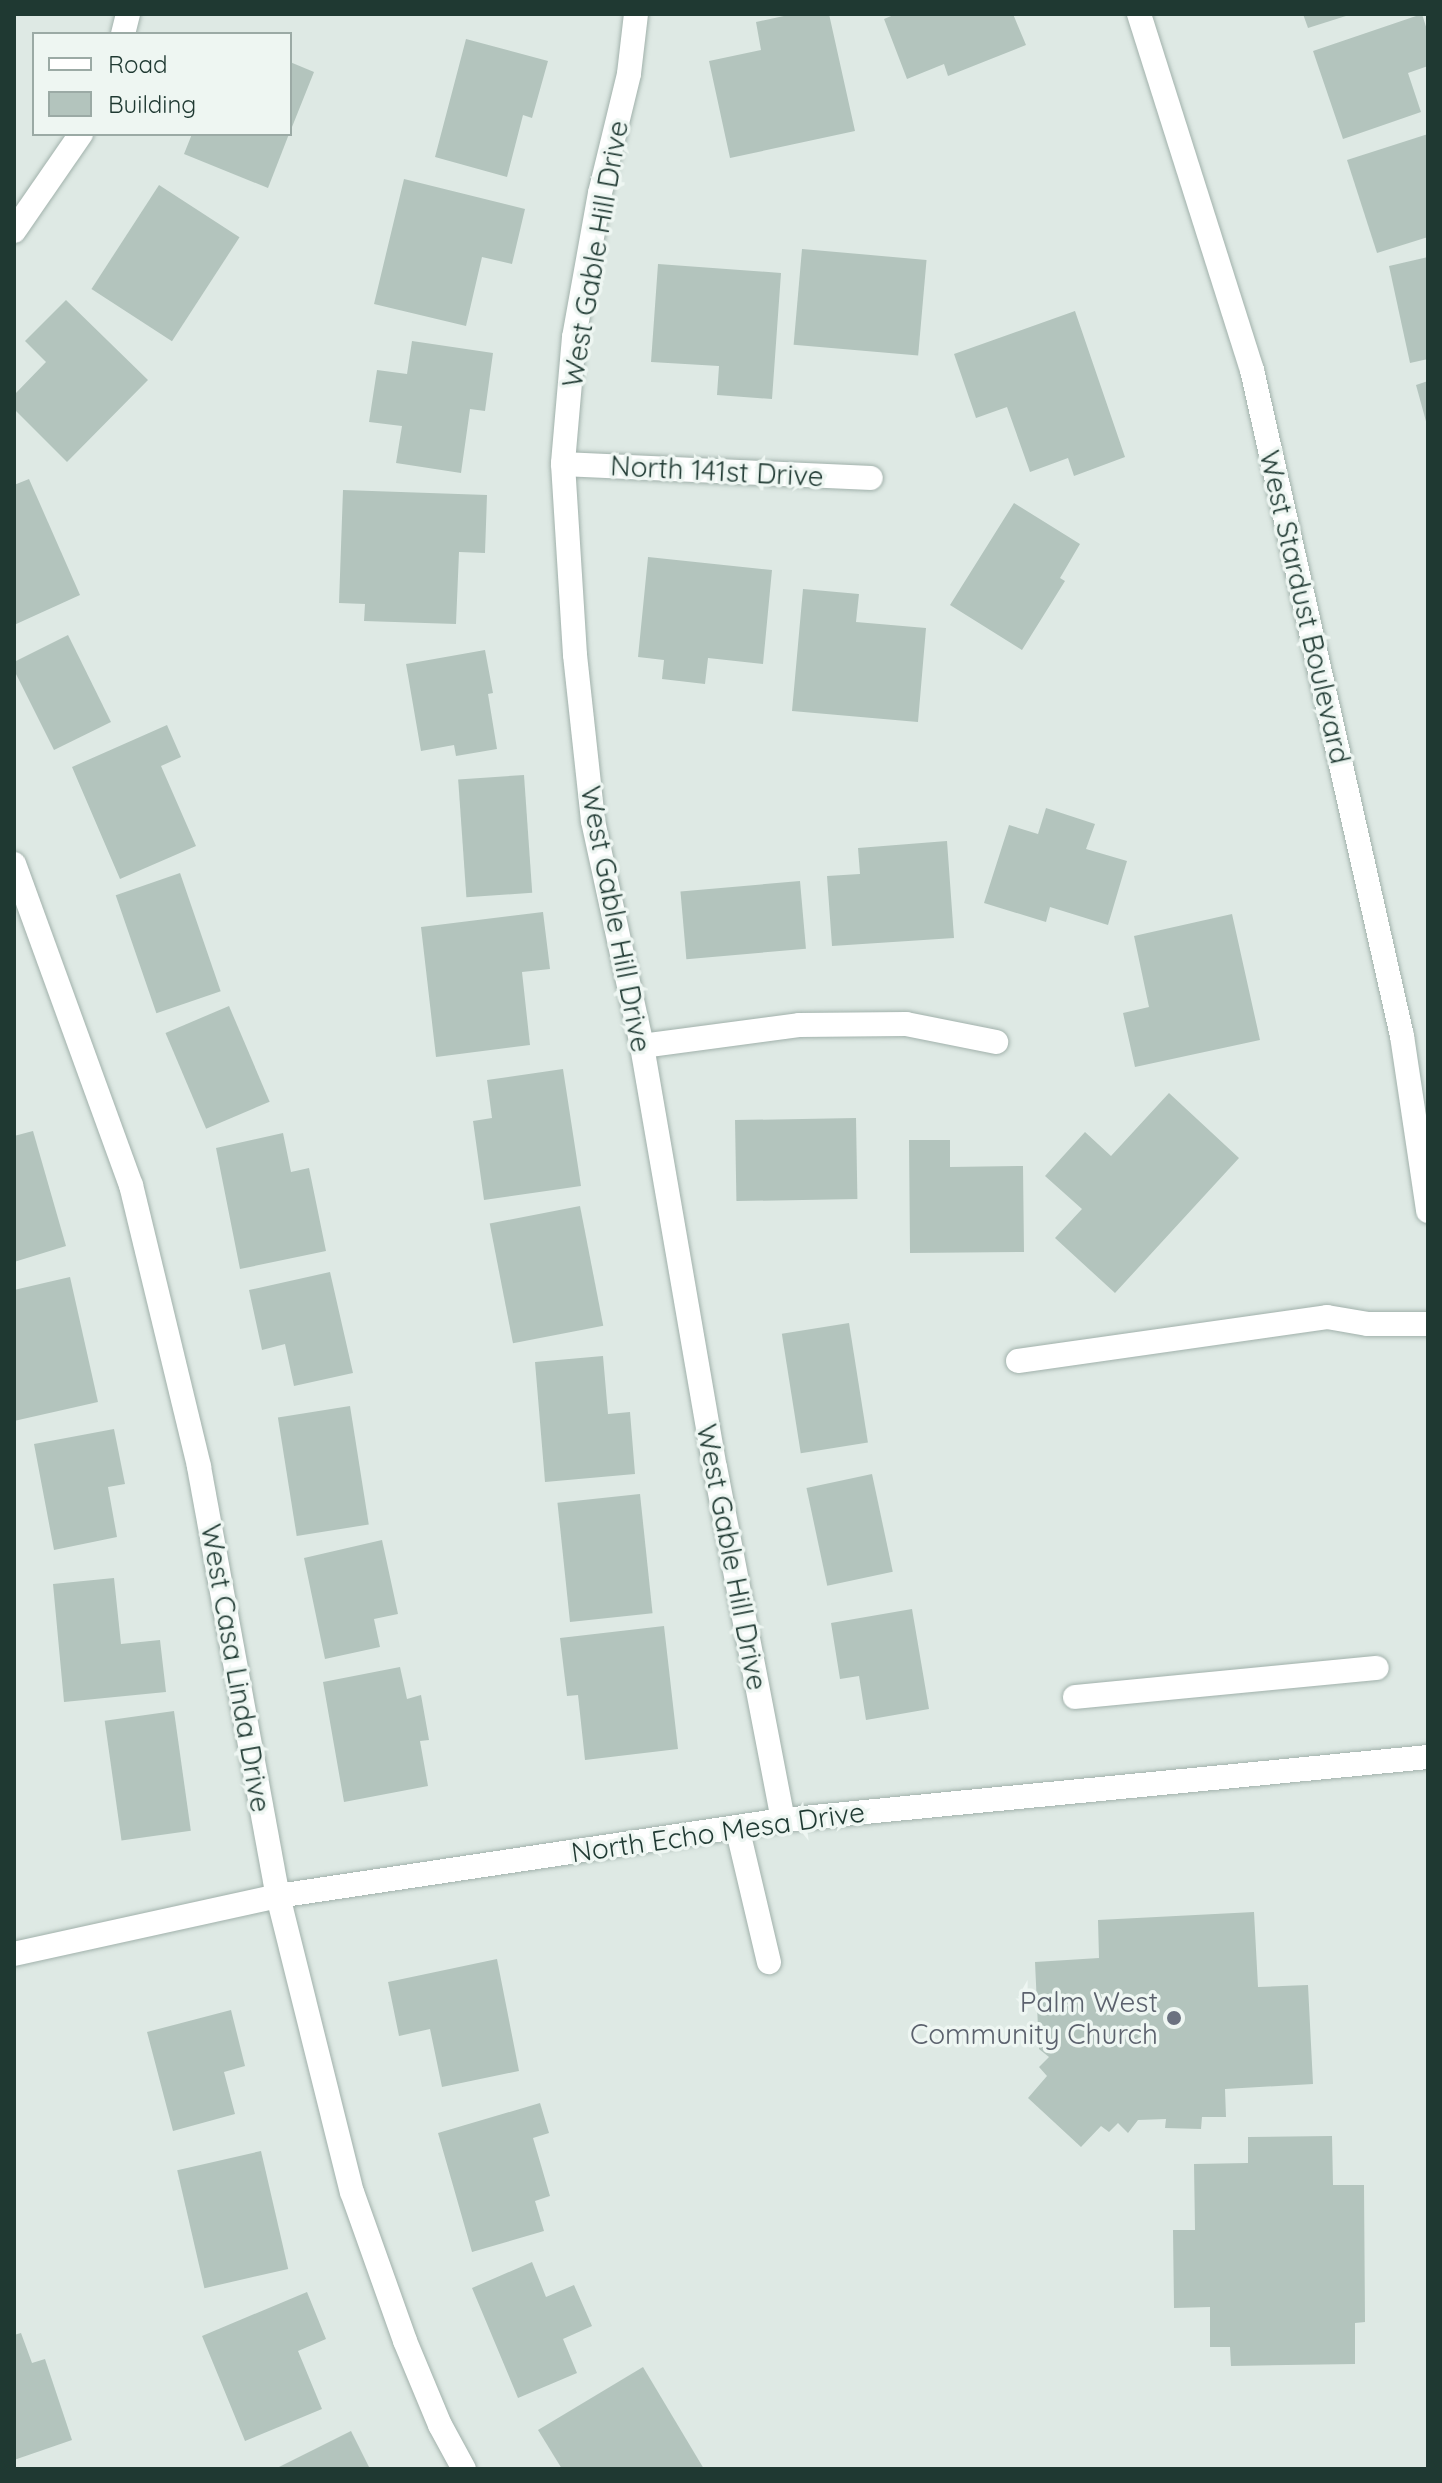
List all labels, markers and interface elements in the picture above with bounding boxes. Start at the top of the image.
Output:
legend [32,32,292,136]
text: Road [108,49,168,79]
text: Building [108,89,196,119]
street label: West Gable Hill Drive [555,118,635,390]
street label: West Stardust Boulevard [1253,447,1357,767]
street label: North 141st Drive [609,449,825,493]
street label: West Gable Hill Drive [574,783,658,1055]
street label: West Gable Hill Drive [690,1421,774,1693]
street label: West Casa Linda Drive [194,1521,278,1815]
street label: North Echo Mesa Drive [569,1795,867,1869]
place label: Palm West Community Church [910,1985,1158,2051]
marker: Palm West Community Church [1165,2009,1183,2027]

